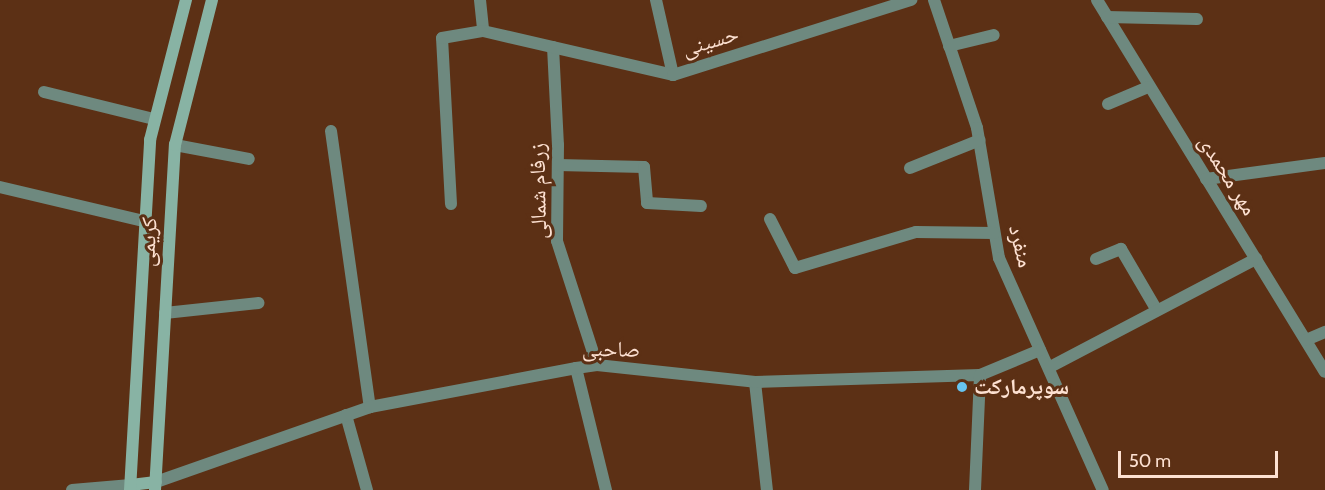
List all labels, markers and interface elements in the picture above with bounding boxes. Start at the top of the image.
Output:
street label: حسینی [678,20,742,62]
street label: مهر محمدی [1193,130,1263,220]
street label: زرفام شمالی [524,143,552,239]
street label: کریمی [134,216,162,268]
street label: منفرد [1003,222,1039,270]
street label: صاحبی [582,335,640,363]
place label: سوپرمارکت [974,374,1069,400]
marker: سوپرمارکت [955,380,969,394]
scale bar [1121,439,1282,477]
text: 50 m [1129,450,1171,472]

